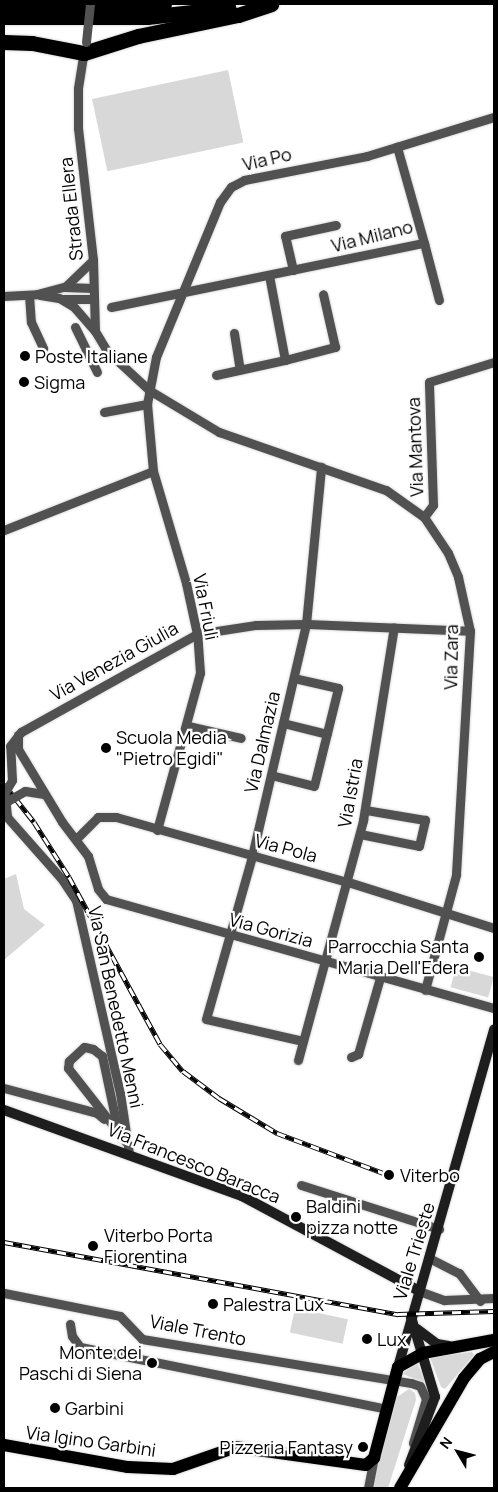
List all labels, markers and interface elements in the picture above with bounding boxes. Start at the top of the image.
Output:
street label: Via Po [240,143,294,175]
street label: Strada Ellera [55,156,87,262]
street label: Via Milano [329,215,415,257]
place label: Poste Italiane [35,345,148,367]
marker: Poste Italiane [19,350,31,362]
place label: Sigma [34,371,85,393]
marker: Sigma [18,376,30,388]
street label: Via Mantova [402,397,428,497]
street label: Via Friuli [189,572,223,642]
street label: Via Venezia Giulia [46,617,182,705]
street label: Via Zara [440,624,462,690]
street label: Via Dalmazia [240,689,284,795]
place label: Scuola Media "Pietro Egidi" [116,727,227,770]
marker: Scuola Media "Pietro Egidi" [100,742,112,754]
street label: Via Istria [333,757,367,829]
street label: Via Pola [252,829,320,867]
street label: Via San Benedetto Menni [84,904,148,1110]
street label: Via Gorizia [227,908,315,952]
place label: Parrocchia Santa Maria Dell'Edera [328,936,469,979]
marker: Parrocchia Santa Maria Dell'Edera [473,951,485,963]
street label: Via Francesco Baracca [104,1118,284,1208]
place label: Viterbo [400,1164,460,1186]
marker: Viterbo [382,1168,396,1182]
place label: Baldini pizza notte [306,1196,398,1238]
street label: Viale Trieste [389,1200,439,1302]
marker: Baldini pizza notte [290,1211,302,1223]
place label: Viterbo Porta Fiorentina [104,1225,213,1268]
marker: Viterbo Porta Fiorentina [86,1239,100,1253]
place label: Palestra Lux [223,1293,324,1315]
marker: Palestra Lux [207,1298,219,1310]
street label: Viale Trento [148,1310,248,1350]
place label: Lux [377,1328,406,1350]
marker: Lux [361,1333,373,1345]
place label: Monte dei Paschi di Siena [19,1342,142,1385]
marker: Monte dei Paschi di Siena [146,1357,158,1369]
place label: Garbini [65,1397,124,1419]
marker: Garbini [49,1402,61,1414]
street label: Via Igino Garbini [25,1421,157,1461]
north arrow [433,1427,483,1477]
text: N [435,1433,456,1452]
place label: Pizzeria Fantasy [220,1436,353,1458]
marker: Pizzeria Fantasy [357,1441,369,1453]

